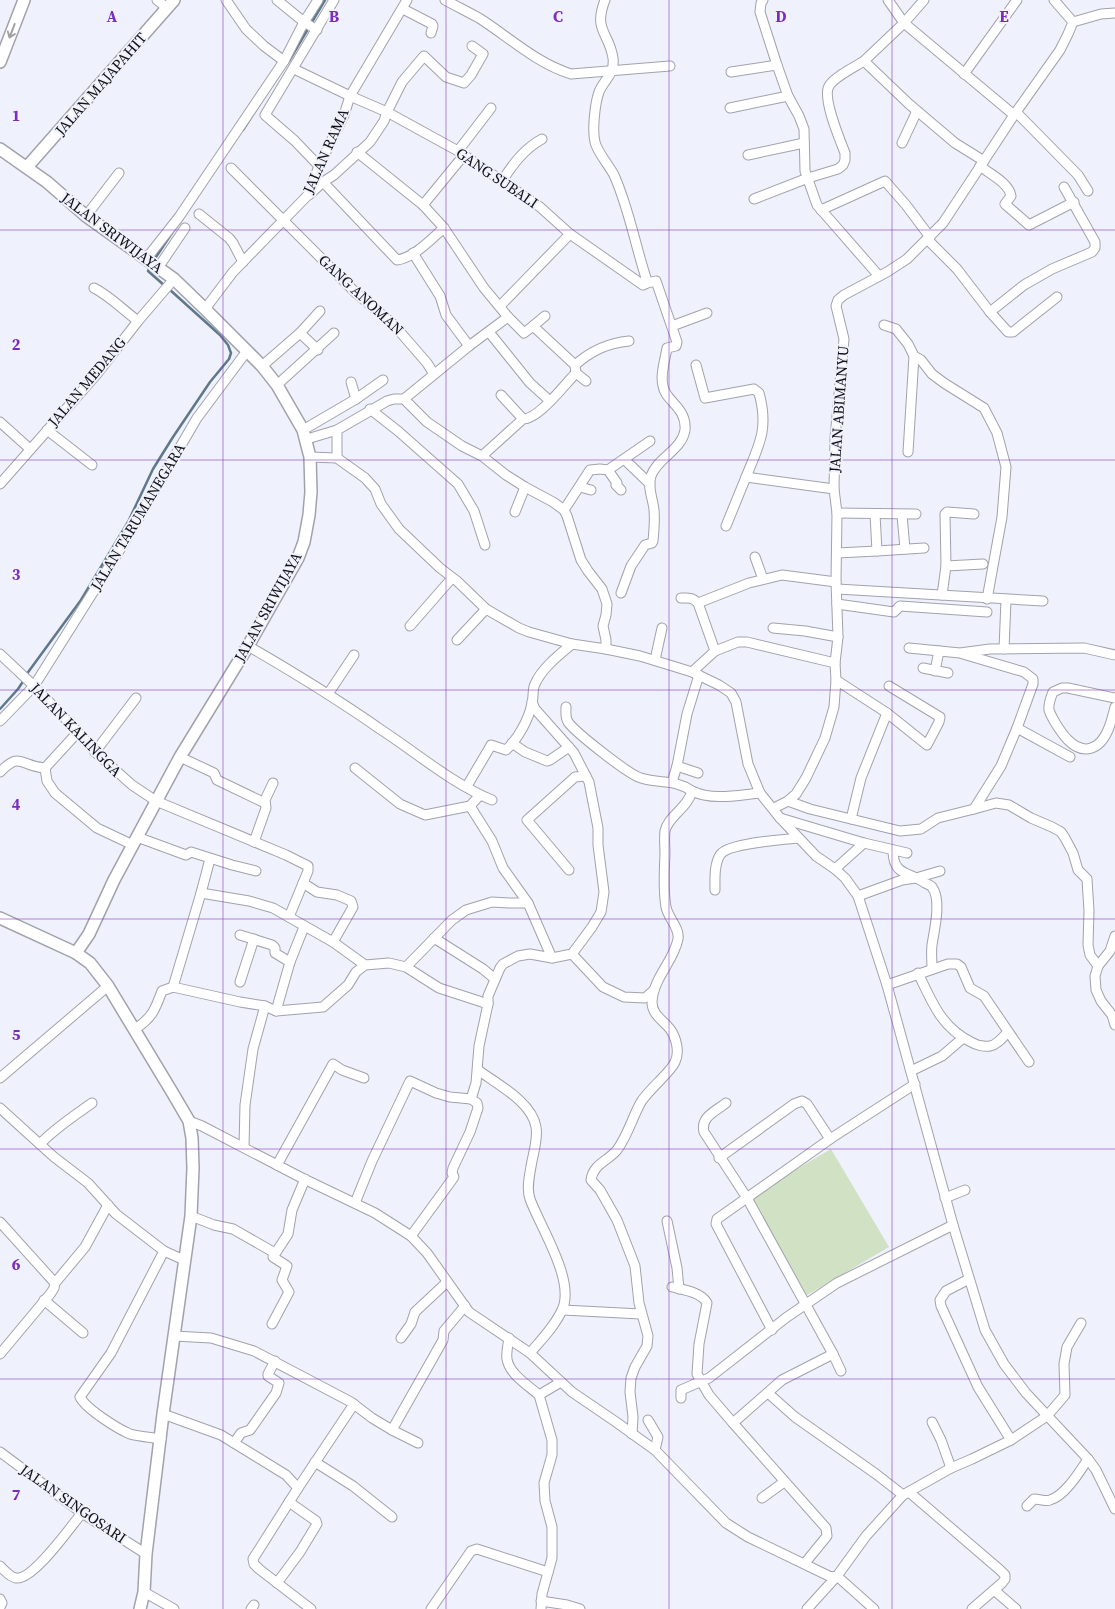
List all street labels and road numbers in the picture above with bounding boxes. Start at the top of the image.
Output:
street label: JALAN MAJAPAHIT [49,28,151,140]
street label: JALAN RAMA [297,105,354,198]
street label: GANG SUBALI [452,142,543,213]
street label: JALAN SRIWIJAYA [56,187,168,278]
street label: GANG ANOMAN [314,250,409,340]
street label: JALAN MEDANG [42,332,130,432]
street label: JALAN ABIMANYU [824,345,853,474]
street label: JALAN TARUMANEGARA [85,439,190,595]
street label: JALAN SRIWIJAYA [228,548,306,666]
street label: JALAN KALINGGA [25,677,127,781]
street label: JALAN SINGOSARI [15,1458,131,1548]

